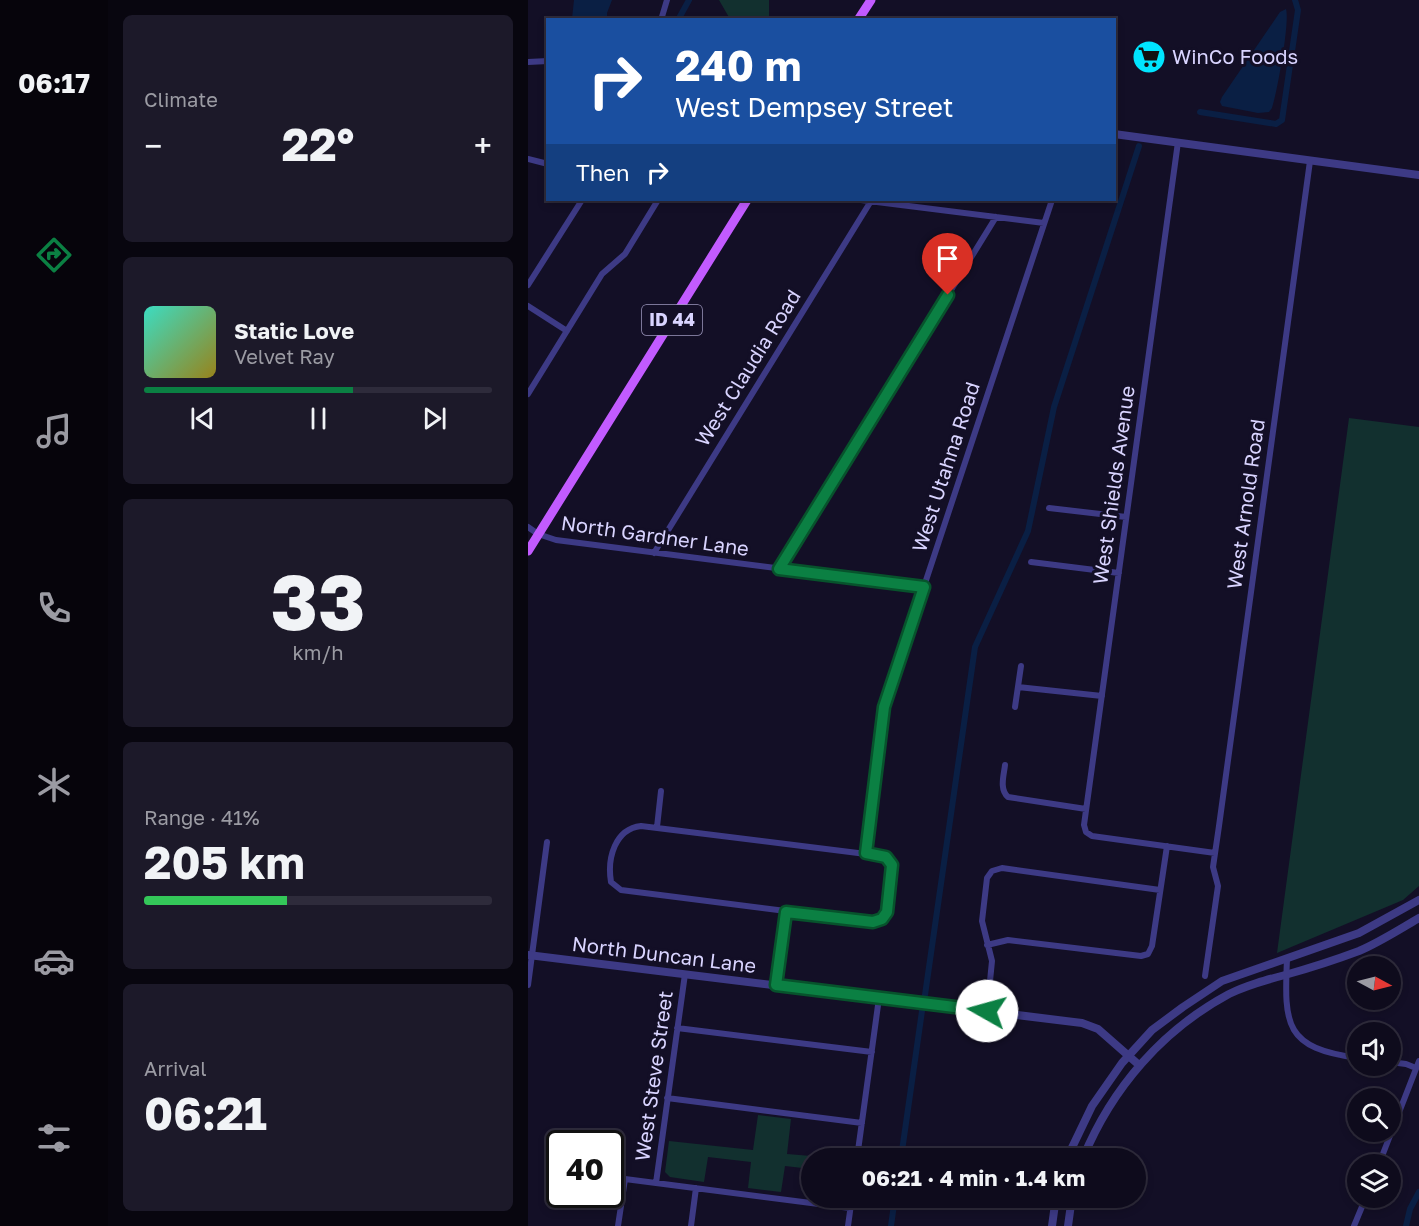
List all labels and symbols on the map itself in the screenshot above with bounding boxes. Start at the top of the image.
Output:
supermarket icon: WinCo Foods [1131,39,1167,75]
place label: WinCo Foods [1172,44,1298,68]
pin [922,233,973,295]
street label: West Claudia Road [689,285,805,450]
road number: ID 44 [642,305,702,335]
street label: West Utahna Road [906,379,984,555]
street label: West Shields Avenue [1087,384,1139,586]
street label: West Arnold Road [1221,417,1269,591]
street label: North Gardner Lane [560,510,751,560]
street label: North Duncan Lane [571,931,758,977]
north arrow [1347,956,1401,1010]
position arrow [955,979,1019,1043]
street label: West Steve Street [629,989,677,1163]
speed limit sign: 40 [546,1130,624,1208]

